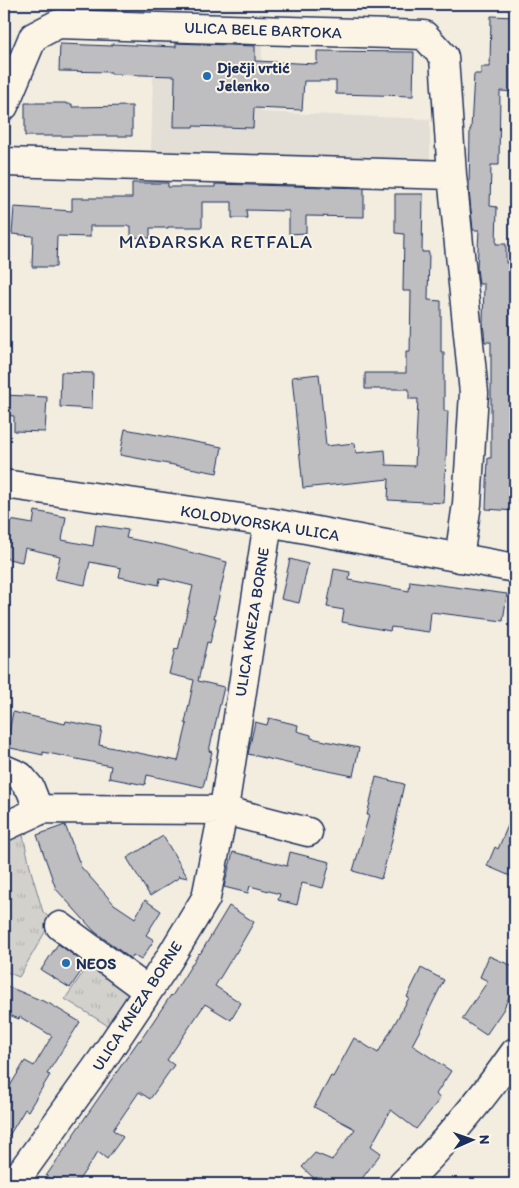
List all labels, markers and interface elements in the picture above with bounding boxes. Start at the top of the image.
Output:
street label: ULICA BELE BARTOKA [184,18,342,42]
place label: Dječji vrtić Jelenko [216,58,290,95]
marker: Dječji vrtić Jelenko [201,70,213,82]
district label: MAĐARSKA RETFALA [119,230,313,253]
street label: KOLODVORSKA ULICA [179,501,341,545]
street label: ULICA KNEZA BORNE [231,546,273,698]
street label: ULICA KNEZA BORNE [88,937,186,1075]
place label: NEOS [76,954,116,973]
marker: NEOS [60,957,72,969]
north arrow [446,1116,496,1166]
text: N [476,1135,493,1145]

